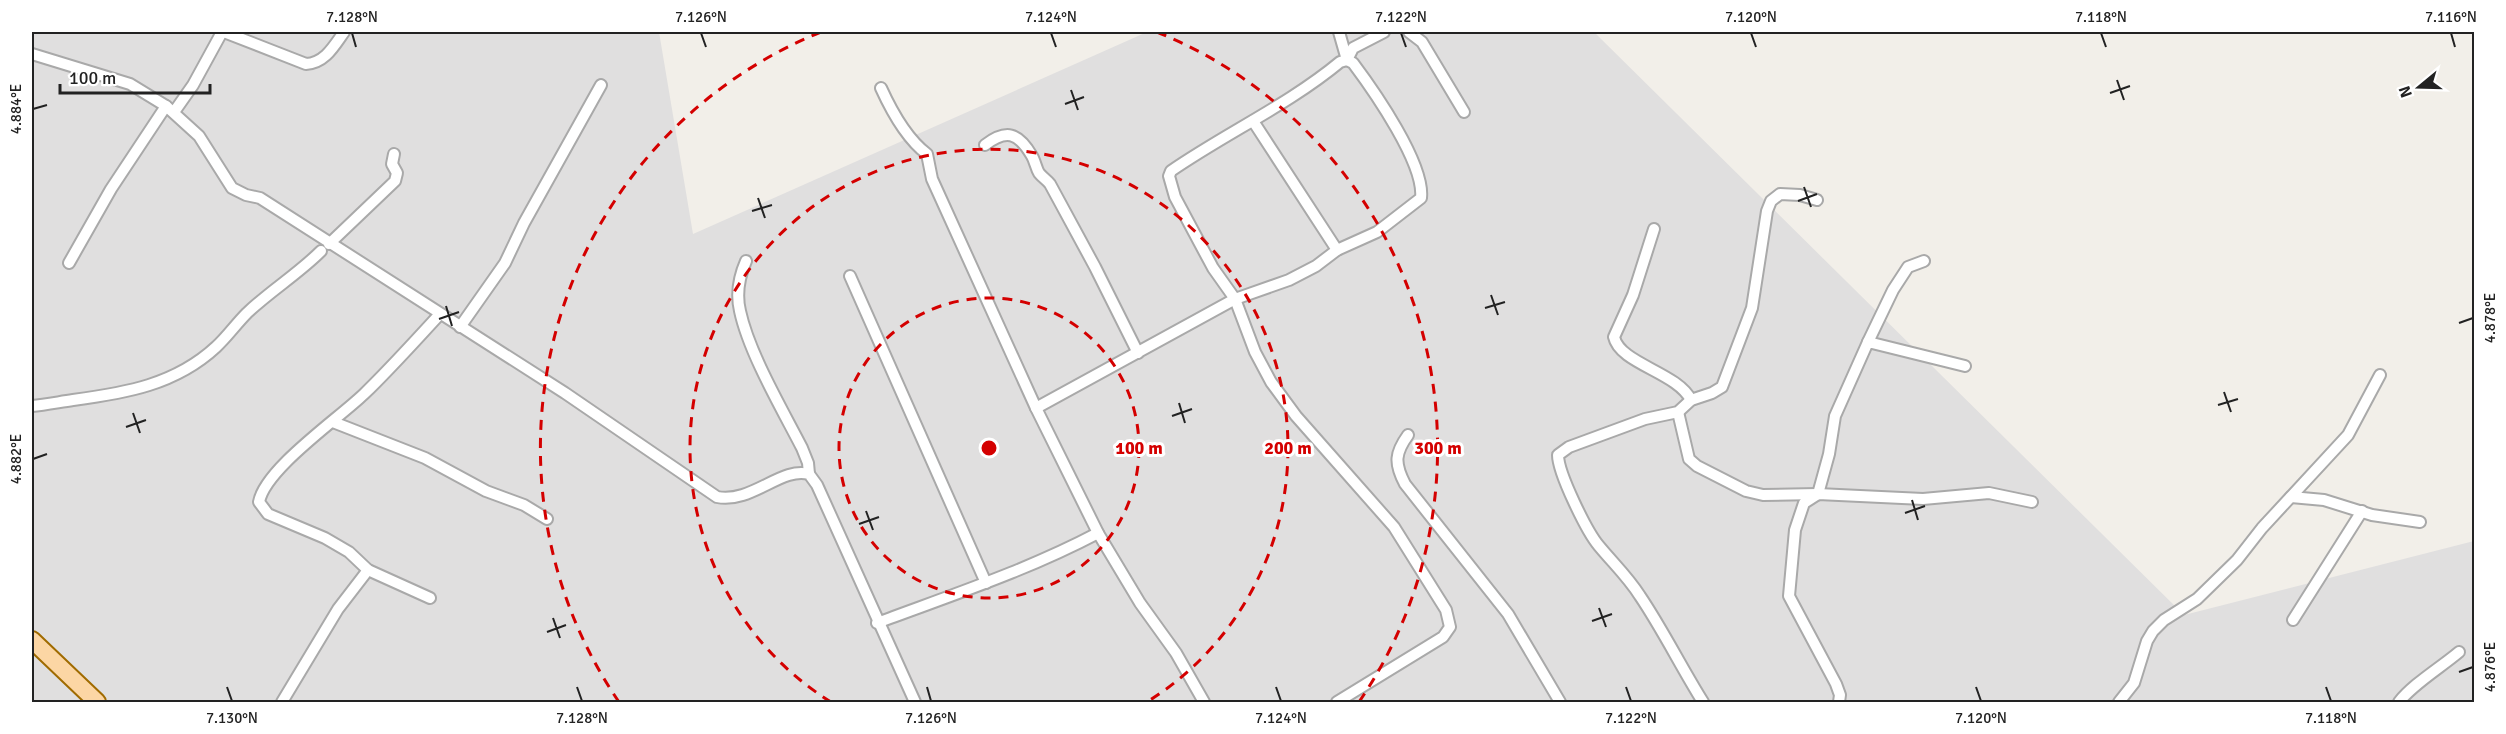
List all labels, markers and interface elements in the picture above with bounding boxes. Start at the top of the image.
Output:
text: 7.128°N [326,8,378,26]
text: 7.126°N [675,8,727,26]
text: 7.124°N [1025,8,1077,26]
text: 7.122°N [1375,8,1427,26]
text: 7.120°N [1725,8,1777,26]
text: 7.118°N [2075,8,2127,26]
text: 7.116°N [2425,8,2477,26]
scale bar [60,57,210,95]
north arrow [2389,57,2449,117]
text: 100 m [69,67,116,89]
text: N [2394,83,2417,100]
text: 4.884°E [7,84,25,134]
text: 4.878°E [2481,293,2499,343]
text: 4.882°E [7,434,25,484]
text: 100 m [1115,437,1163,459]
text: 200 m [1264,437,1312,459]
text: 300 m [1414,437,1462,459]
centre of rings [979,438,999,458]
text: 4.876°E [2481,642,2499,692]
text: 7.130°N [206,709,258,727]
text: 7.128°N [556,709,608,727]
text: 7.126°N [905,709,957,727]
text: 7.124°N [1255,709,1307,727]
text: 7.122°N [1605,709,1657,727]
text: 7.120°N [1955,709,2007,727]
text: 7.118°N [2305,709,2357,727]

